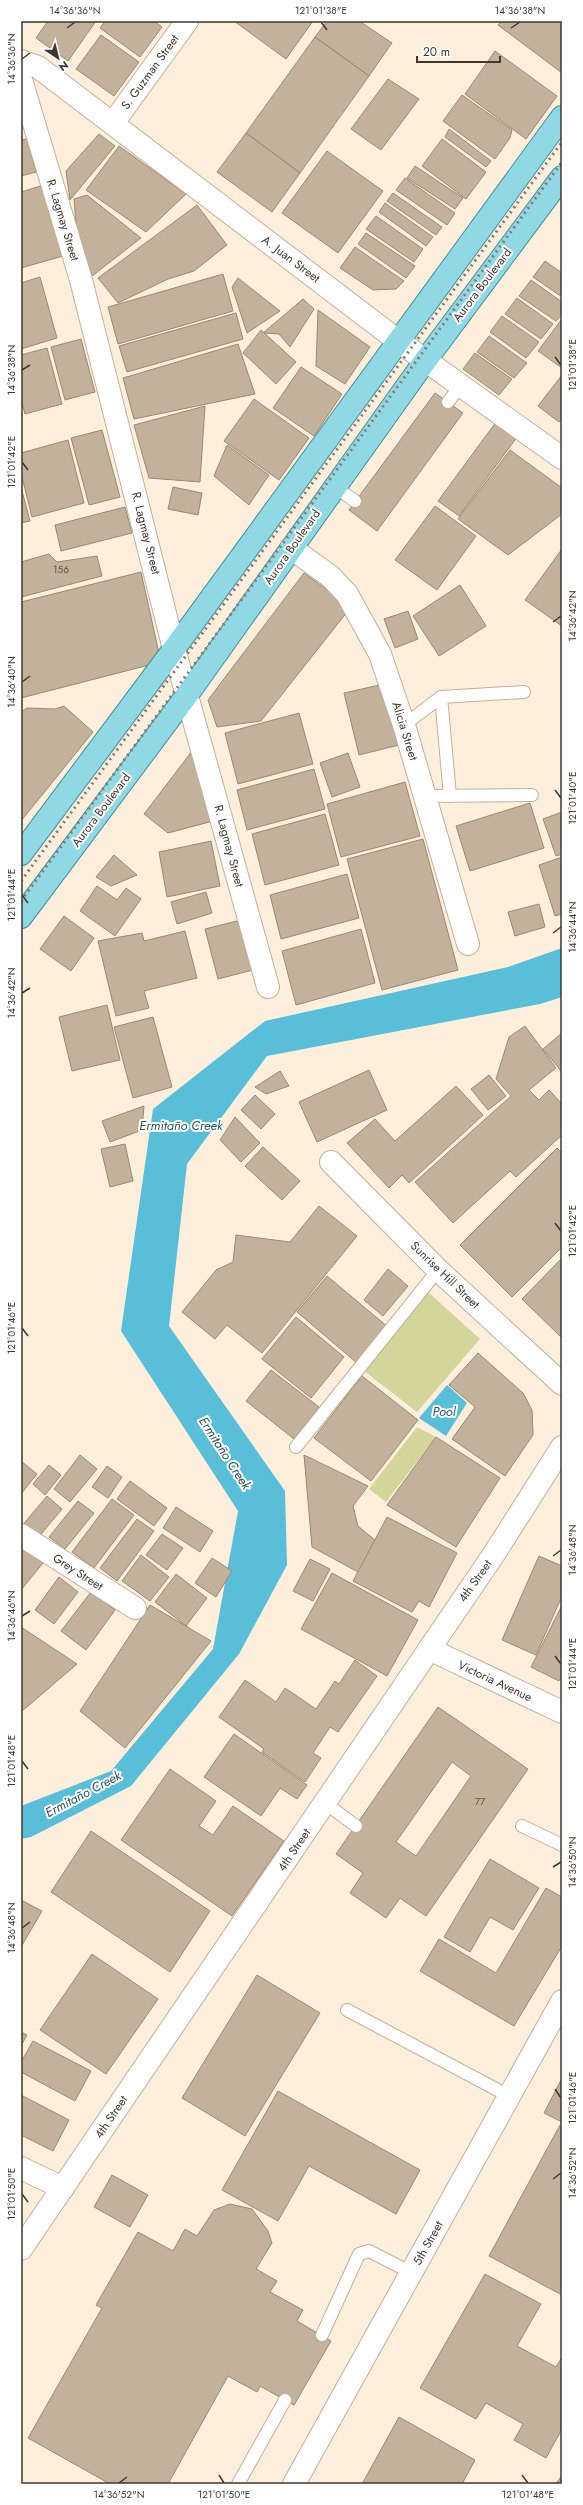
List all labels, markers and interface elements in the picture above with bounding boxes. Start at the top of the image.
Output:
text: 14°36'36"N [50,3,100,18]
text: 121°01'38"E [295,3,347,18]
text: 14°36'38"N [495,3,545,18]
street label: S. Guzman Street [117,31,183,113]
text: 14°36'36"N [4,34,19,84]
north arrow [38,38,78,78]
scale bar [417,38,500,64]
text: 20 m [423,43,450,61]
text: N [56,57,72,75]
street label: R. Lagmay Street [42,177,84,263]
street label: A. Juan Street [258,231,324,287]
street label: Aurora Boulevard [448,244,516,326]
text: 121°01'38"E [565,339,580,391]
text: 14°36'38"N [4,345,19,395]
text: 121°01'42"E [4,436,19,488]
street label: R. Lagmay Street [127,490,165,576]
street label: Aurora Boulevard [259,506,325,588]
house number: 156 [53,562,69,577]
text: 14°36'42"N [565,590,580,642]
text: 14°36'40"N [4,656,19,708]
street label: Alicia Street [388,699,423,763]
street label: Aurora Boulevard [67,769,135,851]
text: 121°01'40"E [565,772,580,824]
street label: R. Lagmay Street [209,803,249,889]
text: 121°01'44"E [4,869,19,921]
text: 14°36'44"N [565,901,580,953]
text: 14°36'42"N [4,967,19,1019]
water label: Ermitaño Creek [139,1116,223,1135]
text: 121°01'42"E [565,1205,580,1257]
street label: Sunrise Hill Street [406,1237,484,1313]
text: 121°01'46"E [4,1302,19,1354]
water label: Pool [432,1402,457,1421]
water label: Ermitaño Creek [194,1413,256,1494]
text: 14°36'48"N [565,1525,580,1575]
street label: Grey Street [49,1549,107,1595]
street label: 4th Street [454,1556,496,1606]
text: 14°36'46"N [4,1590,19,1642]
text: 121°01'44"E [565,1638,580,1690]
street label: Victoria Avenue [455,1656,535,1706]
text: 121°01'48"E [4,1735,19,1787]
water label: Ermitaño Creek [42,1766,125,1822]
house number: 77 [475,1794,486,1809]
street label: 4th Street [273,1825,315,1875]
text: 14°36'50"N [565,1836,580,1888]
text: 14°36'48"N [4,1903,19,1953]
text: 121°01'46"E [565,2072,580,2124]
street label: 4th Street [90,2092,132,2142]
text: 14°36'52"N [565,2148,580,2198]
text: 121°01'50"E [4,2168,19,2220]
street label: 5th Street [408,2217,448,2268]
text: 14°36'52"N [94,2487,144,2502]
text: 121°01'50"E [198,2487,250,2502]
text: 121°01'48"E [502,2487,554,2502]

